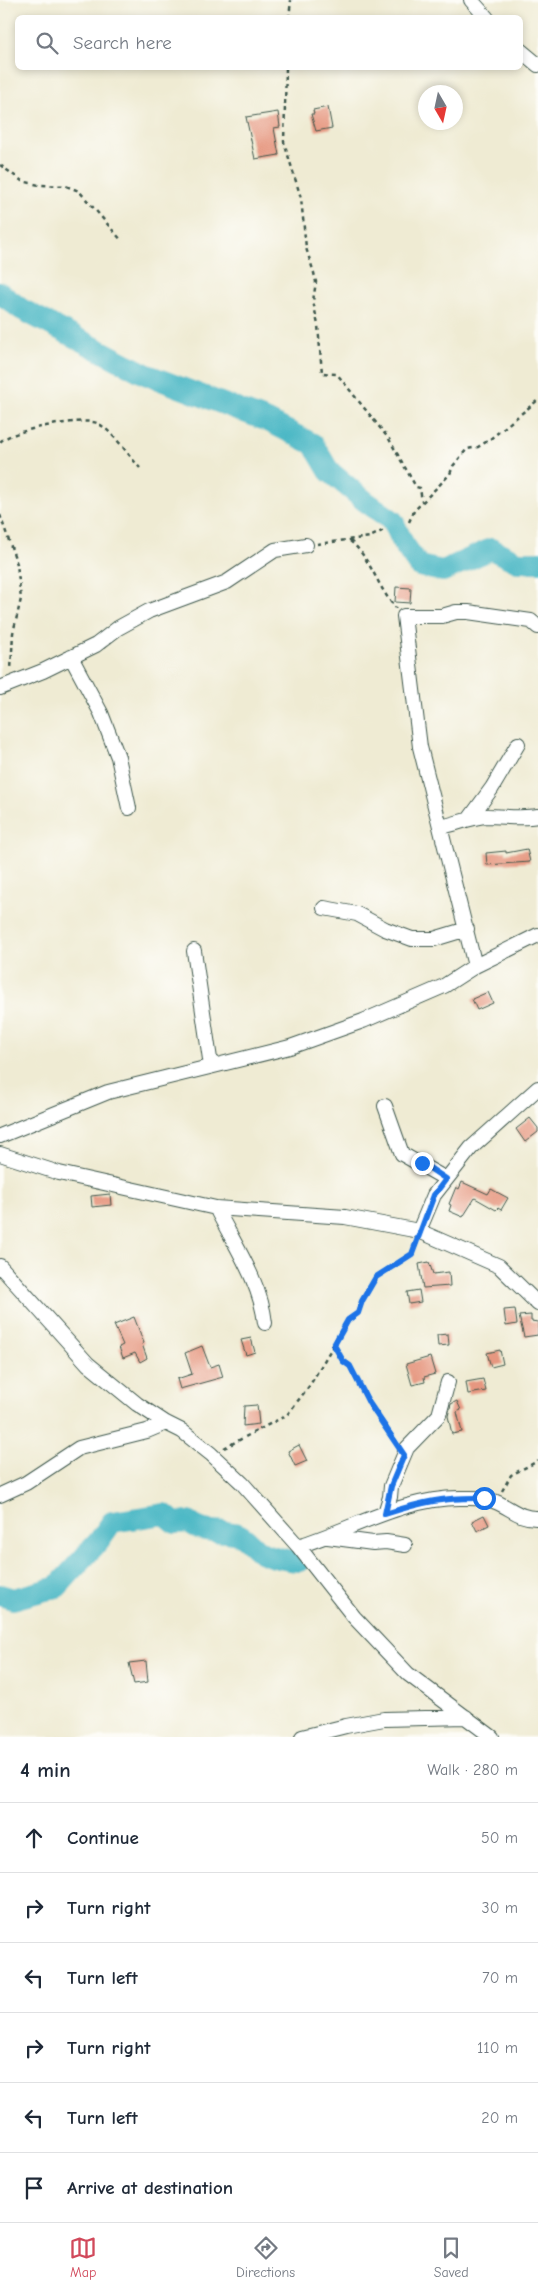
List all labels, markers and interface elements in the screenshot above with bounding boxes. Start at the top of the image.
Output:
search box [15,15,523,70]
icon: search [33,29,61,57]
text: Search here [73,32,172,54]
north arrow [418,85,463,130]
route end [411,1152,434,1175]
route start [473,1487,496,1510]
text: 4 min [20,1758,71,1782]
text: Walk · 280 m [427,1761,518,1779]
icon: ahead [20,1824,48,1852]
text: Continue [67,1827,139,1849]
text: 50 m [481,1829,518,1847]
icon: right [20,1894,48,1922]
text: Turn right [67,1897,151,1919]
text: 30 m [482,1899,518,1917]
icon: left [20,1964,48,1992]
text: Turn left [67,1967,138,1989]
text: 70 m [482,1969,518,1987]
icon: right [20,2034,48,2062]
text: Turn right [67,2037,151,2059]
text: 110 m [477,2039,518,2057]
icon: left [20,2104,48,2132]
text: Turn left [67,2107,138,2129]
text: 20 m [481,2109,518,2127]
icon: arrive [20,2174,48,2202]
text: Arrive at destination [67,2177,233,2199]
tab: Map [69,2234,97,2281]
tab: Directions [236,2234,295,2281]
tab: Saved [434,2234,469,2281]

